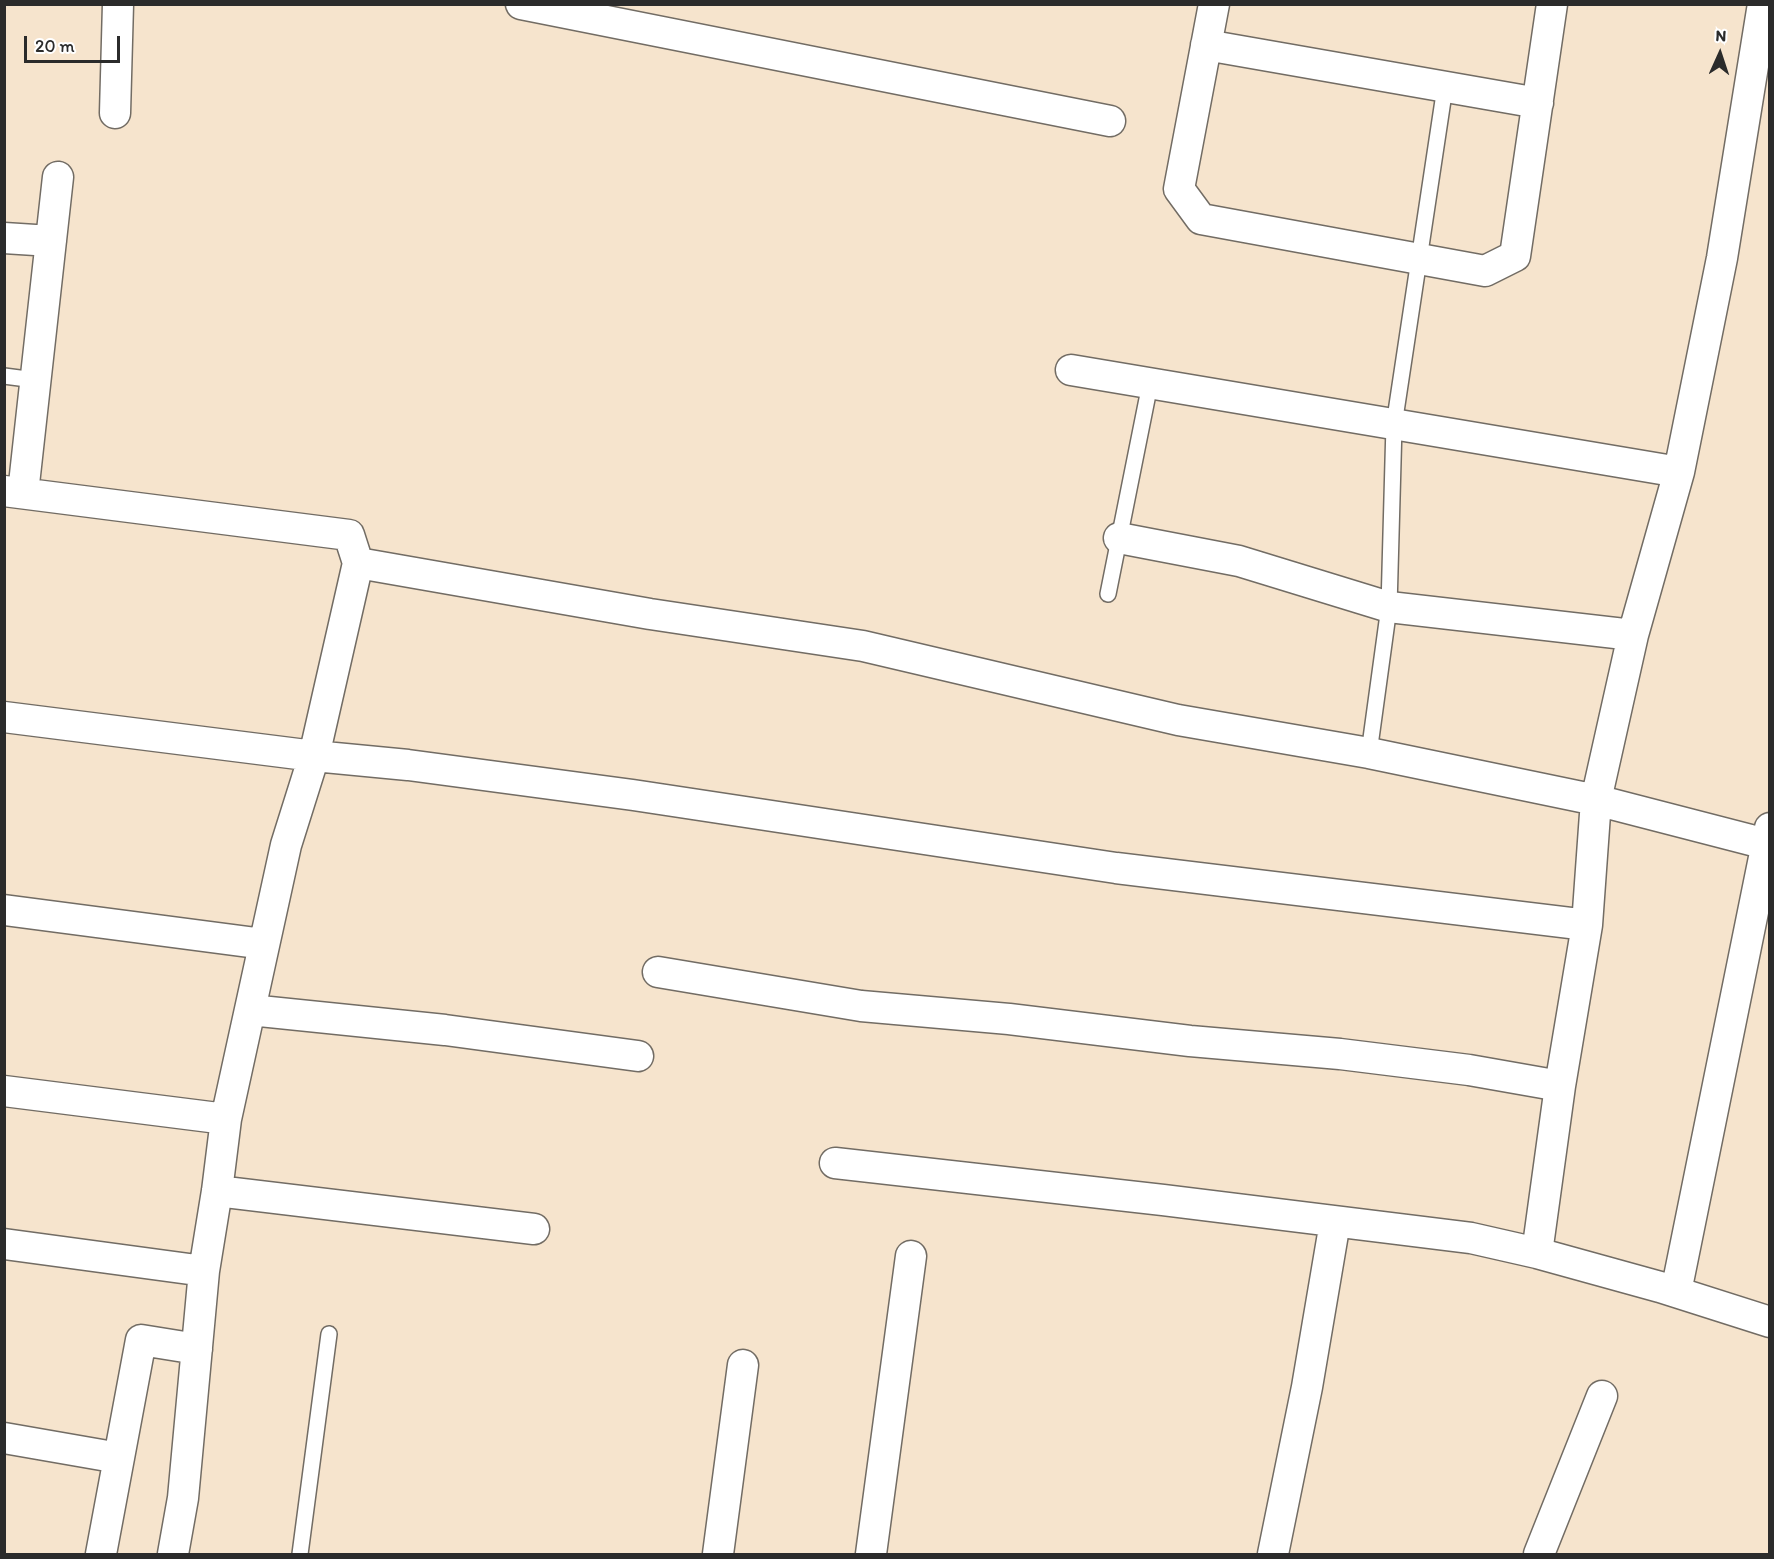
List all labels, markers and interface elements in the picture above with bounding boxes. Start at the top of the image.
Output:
scale bar [27,24,123,62]
north arrow [1690,24,1750,84]
text: N [1715,26,1727,45]
text: 20 m [35,35,75,57]

